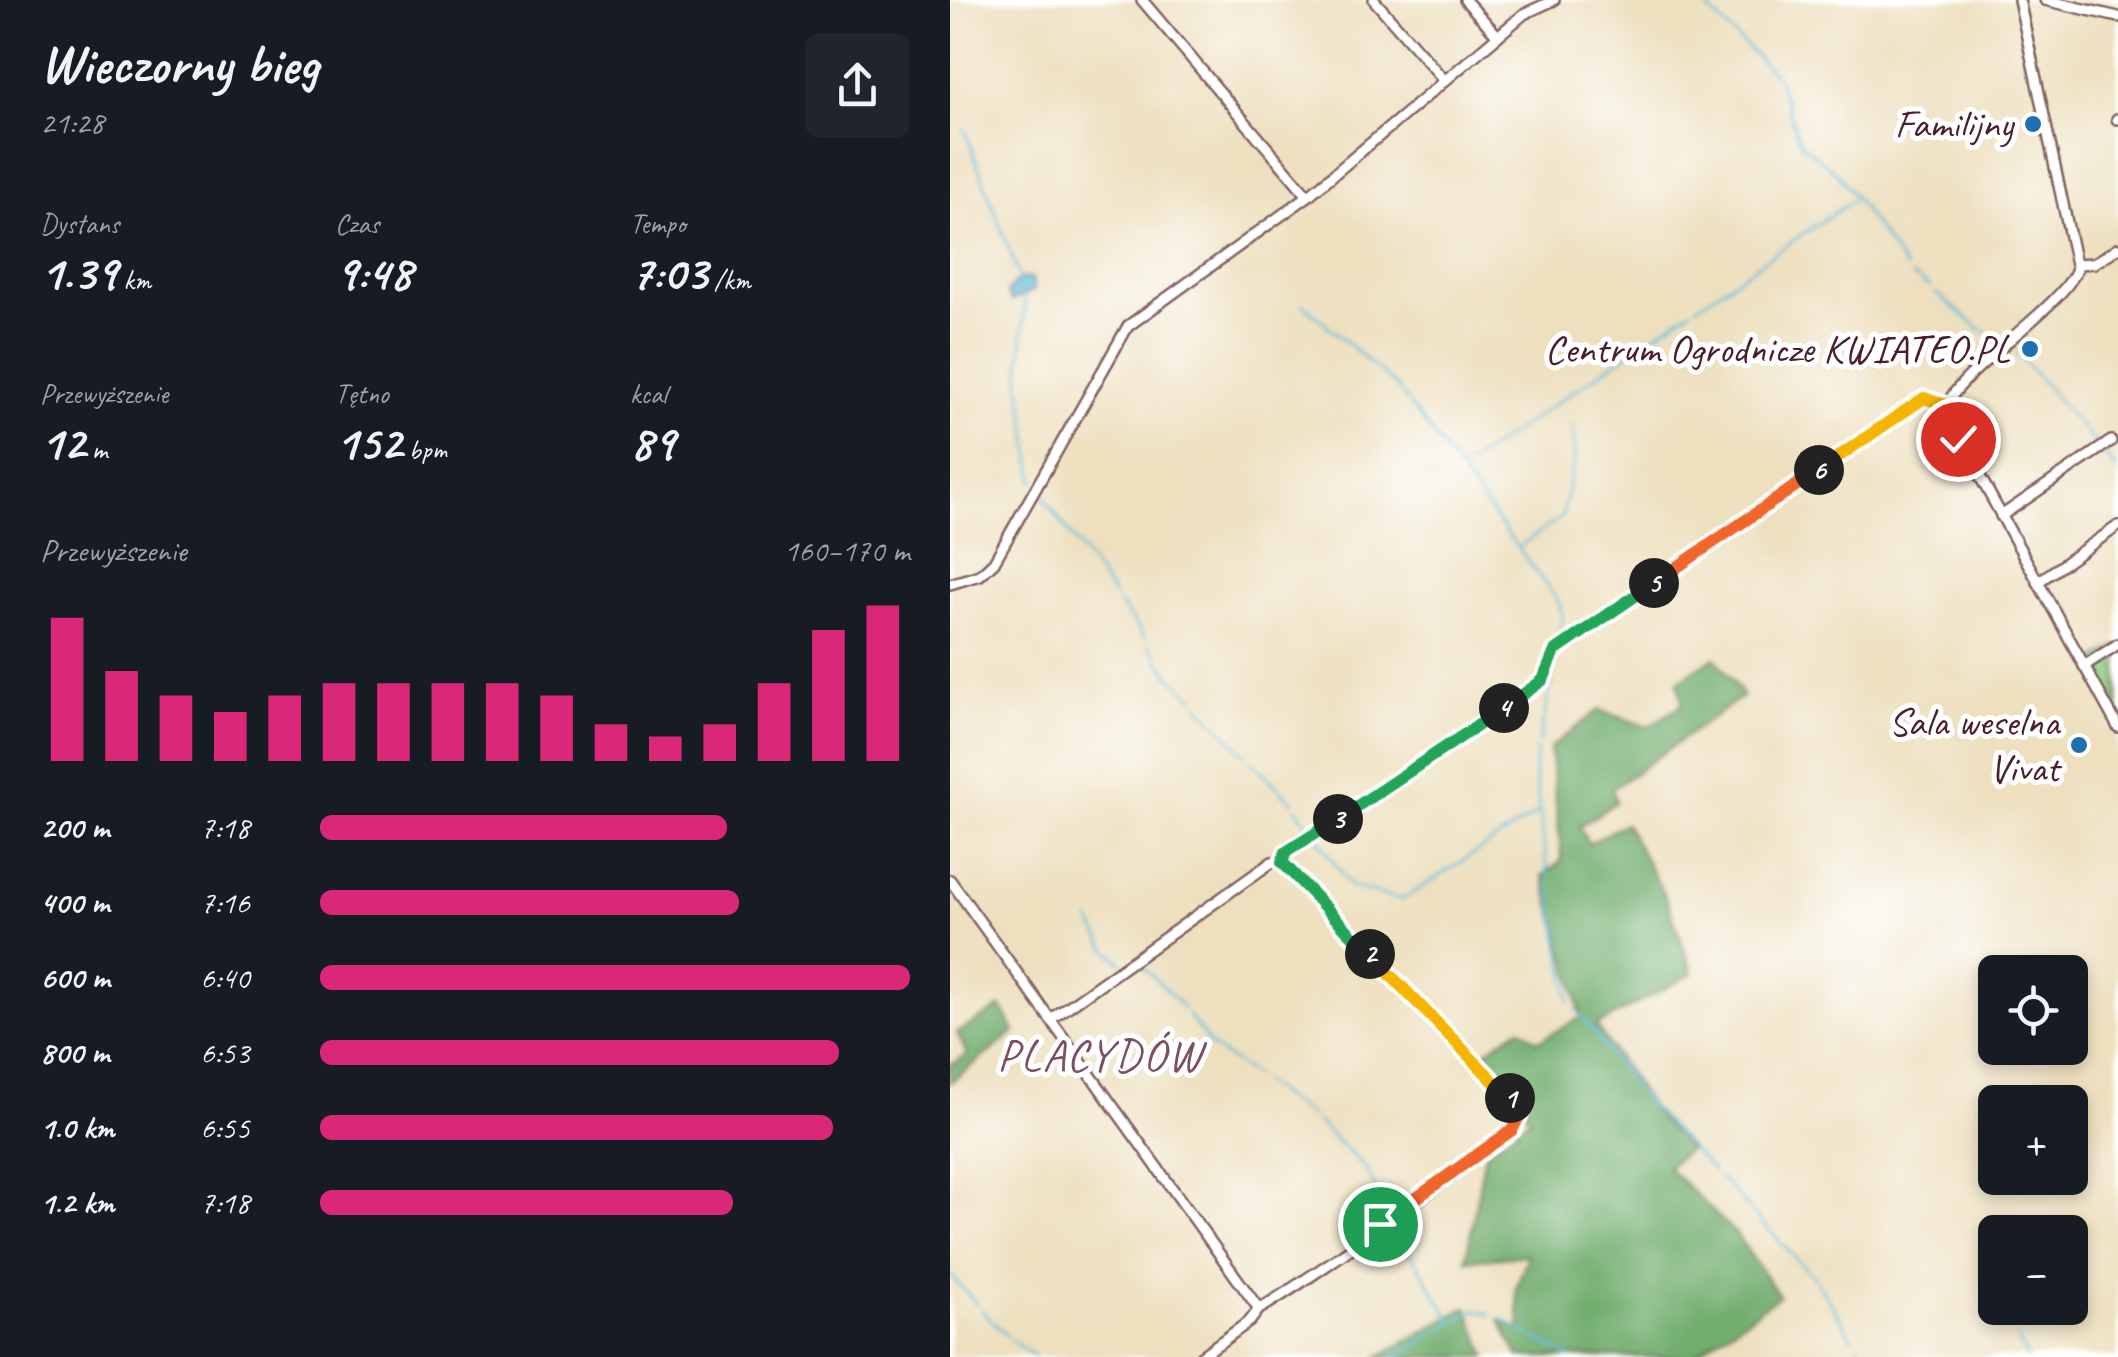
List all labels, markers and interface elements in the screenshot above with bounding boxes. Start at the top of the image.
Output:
text: Wieczorny bieg [40,29,318,99]
button: share [805,33,910,138]
place label: Familijny [1895,99,2015,149]
text: 21:28 [40,102,104,143]
marker: Familijny [2022,113,2044,135]
text: Dystans [40,206,119,241]
text: Czas [335,206,379,241]
text: Tempo [630,206,686,241]
text: 1.39 [40,241,117,304]
text: 9:48 [335,241,412,304]
text: 7:03 [630,241,707,304]
text: km [117,262,151,297]
text: /km [707,262,751,297]
place label: Centrum Ogrodnicze KWIATEO.PL [1545,324,2011,374]
marker: Centrum Ogrodnicze KWIATEO.PL [2019,338,2041,360]
text: Przewyższenie [40,376,168,411]
text: Tętno [335,376,389,411]
text: kcal [630,376,667,411]
pin [1916,397,2001,482]
text: 12 [40,411,85,474]
text: 152 [335,411,402,474]
text: 89 [630,411,674,474]
icon: check [1931,412,1986,467]
text: m [85,432,107,467]
text: bpm [402,432,447,467]
pin: 6 [1794,445,1844,495]
text: 6 [1812,452,1826,487]
text: Przewyższenie [40,530,187,571]
text: 160–170 m [784,530,910,571]
pin: 5 [1629,558,1679,608]
text: 5 [1648,565,1660,600]
pin: 4 [1479,683,1529,733]
text: 4 [1498,690,1510,725]
place label: Sala weselna Vivat [1888,697,2063,793]
marker: Sala weselna Vivat [2068,734,2090,756]
pin: 3 [1313,794,1363,844]
text: 3 [1332,801,1344,836]
text: 200 m [40,807,109,848]
text: 7:18 [200,807,250,848]
text: 400 m [40,882,109,923]
text: 7:16 [200,882,250,923]
pin: 2 [1345,929,1395,979]
text: 2 [1364,936,1376,971]
map controls [1978,955,2088,1325]
button: locate [1978,955,2088,1065]
text: 600 m [40,957,110,998]
text: 6:40 [200,957,250,998]
district label: PLACYDÓW [997,1027,1208,1084]
text: 800 m [40,1032,109,1073]
text: 6:53 [200,1032,250,1073]
pin: 1 [1485,1073,1535,1123]
text: 1 [1504,1080,1516,1115]
button: + [1978,1085,2088,1195]
text: 1.0 km [40,1107,114,1148]
text: 6:55 [200,1107,250,1148]
text: 1.2 km [40,1182,114,1223]
text: 7:18 [200,1182,250,1223]
pin [1338,1182,1423,1267]
icon: arrive [1353,1197,1408,1252]
button: − [1978,1215,2088,1325]

